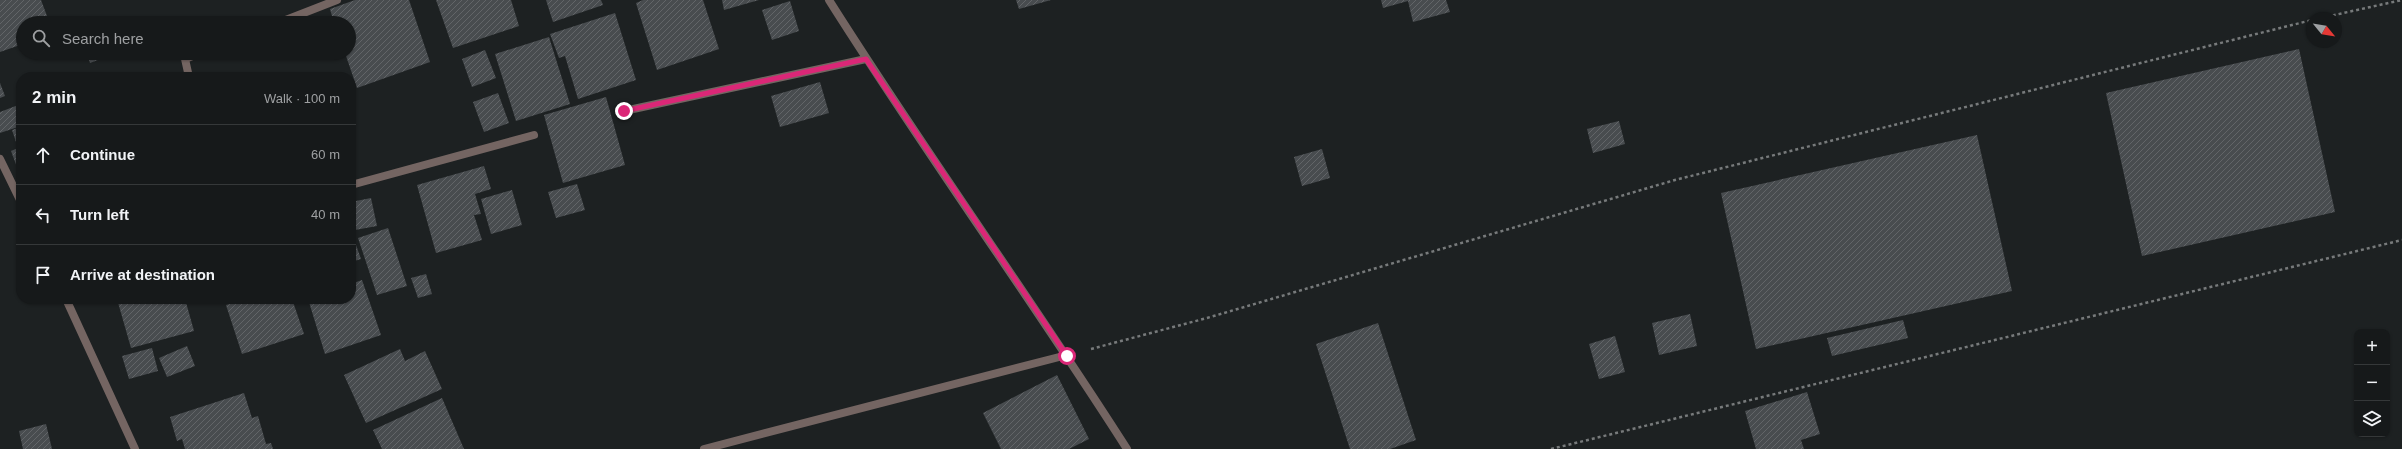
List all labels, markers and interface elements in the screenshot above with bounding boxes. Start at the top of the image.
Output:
north arrow [2306,12,2342,48]
search box [16,16,356,60]
icon: search [30,27,52,49]
text: Search here [62,30,144,47]
text: 2 min [32,88,76,107]
text: Walk · 100 m [264,91,340,106]
route end [615,102,633,120]
icon: ahead [32,144,54,166]
text: Continue [70,146,135,163]
text: 60 m [311,147,340,162]
icon: left [32,204,54,226]
text: Turn left [70,206,129,223]
text: 40 m [311,207,340,222]
icon: arrive [32,264,54,286]
text: Arrive at destination [70,266,215,283]
map controls [2354,329,2390,437]
button: + [2354,329,2390,365]
route start [1058,347,1076,365]
button: − [2354,365,2390,401]
button: layers [2354,401,2390,437]

